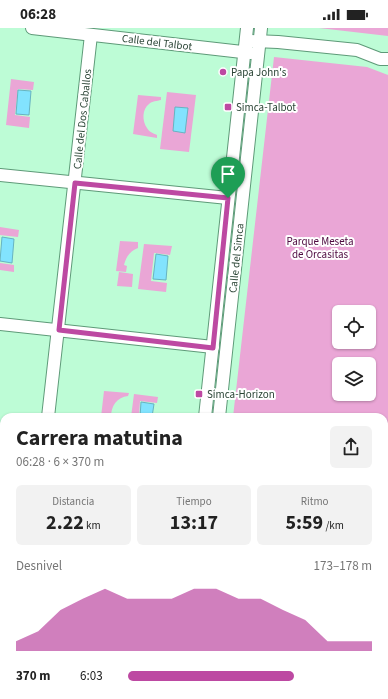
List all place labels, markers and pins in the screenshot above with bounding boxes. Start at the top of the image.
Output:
place label: Papa John's [231,65,287,80]
marker: Papa John's [218,67,228,77]
place label: Simca-Talbot [236,100,296,115]
marker: Simca-Talbot [223,102,233,112]
pin [211,157,245,198]
place label: Simca-Horizon [207,387,275,402]
marker: Simca-Horizon [194,389,204,399]

